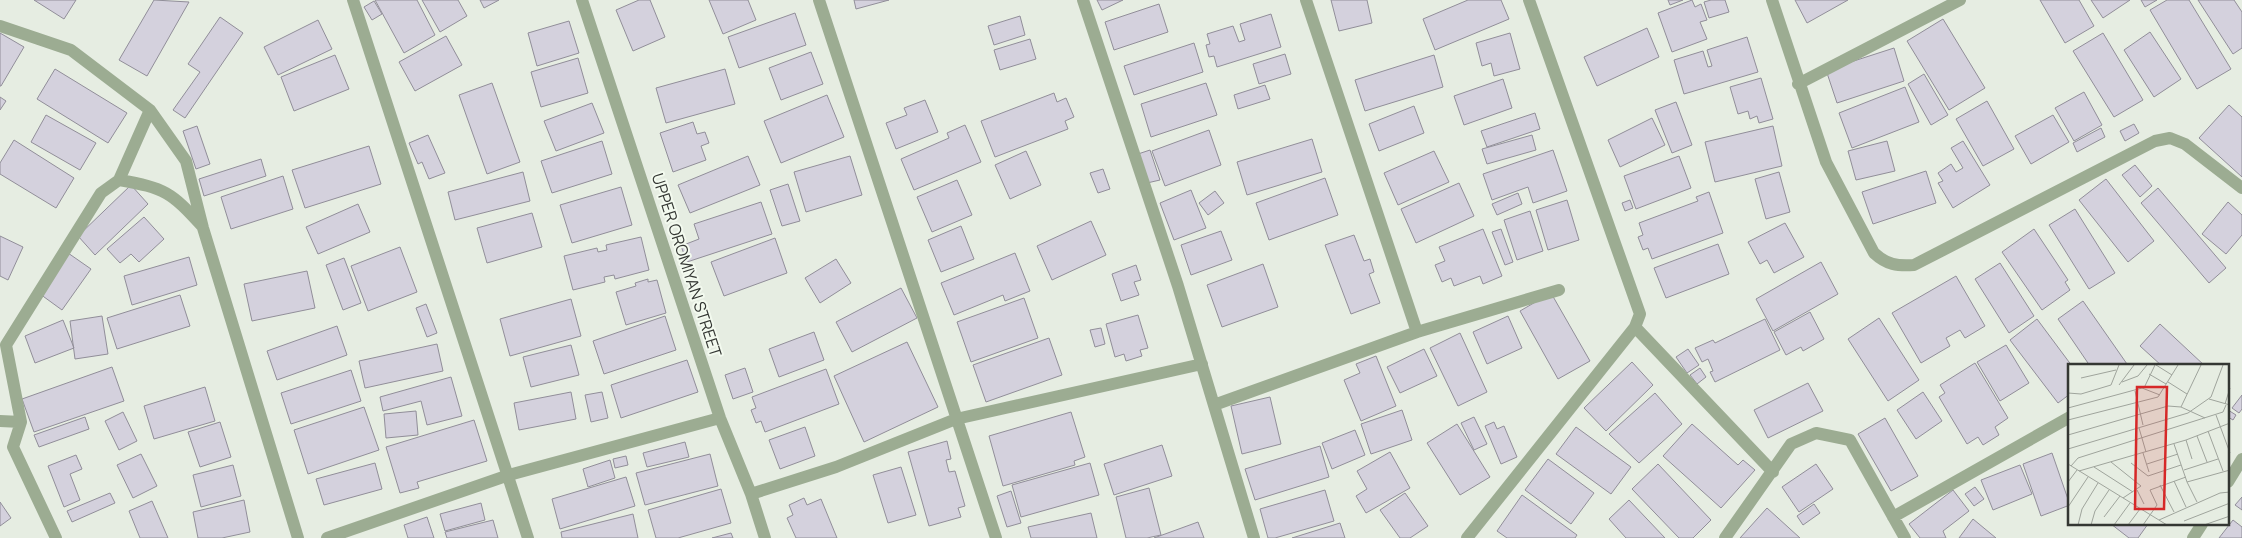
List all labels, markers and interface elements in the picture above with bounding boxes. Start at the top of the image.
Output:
street label: UPPER OROMIYAN STREET [647,170,727,360]
inset map [2068,364,2230,526]

